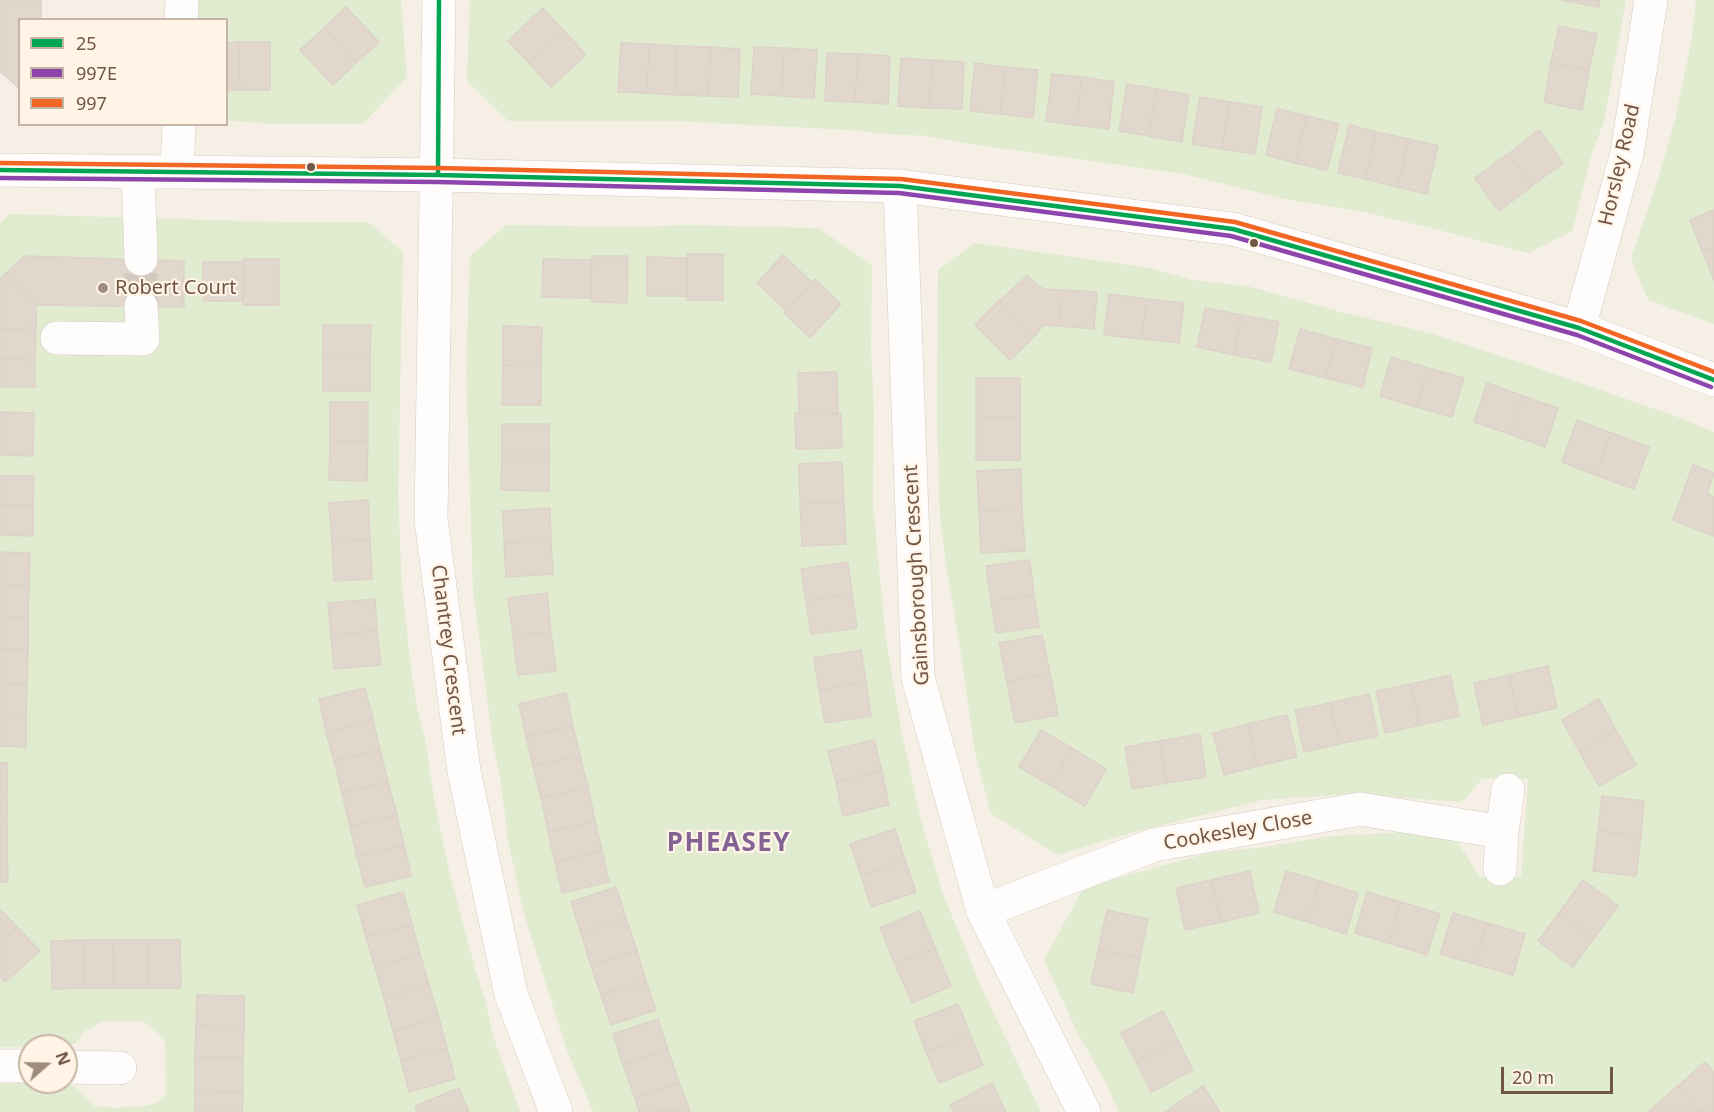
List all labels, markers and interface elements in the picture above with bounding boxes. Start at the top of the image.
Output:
legend [18,18,228,126]
text: 25 [76,31,97,55]
text: 997E [76,61,117,85]
text: 997 [76,91,107,115]
street label: Horsley Road [1594,102,1646,228]
unlabelled marker [305,161,317,173]
unlabelled marker [1248,237,1260,249]
place label: Robert Court [115,276,236,300]
marker: Robert Court [96,281,110,295]
street label: Gainsborough Crescent [899,464,935,686]
street label: Chantrey Crescent [426,563,470,737]
street label: Cookesley Close [1162,806,1314,856]
district label: PHEASEY [667,828,791,860]
north arrow [18,1034,78,1094]
text: N [50,1049,76,1068]
scale bar [1504,1055,1616,1093]
text: 20 m [1512,1065,1554,1089]

